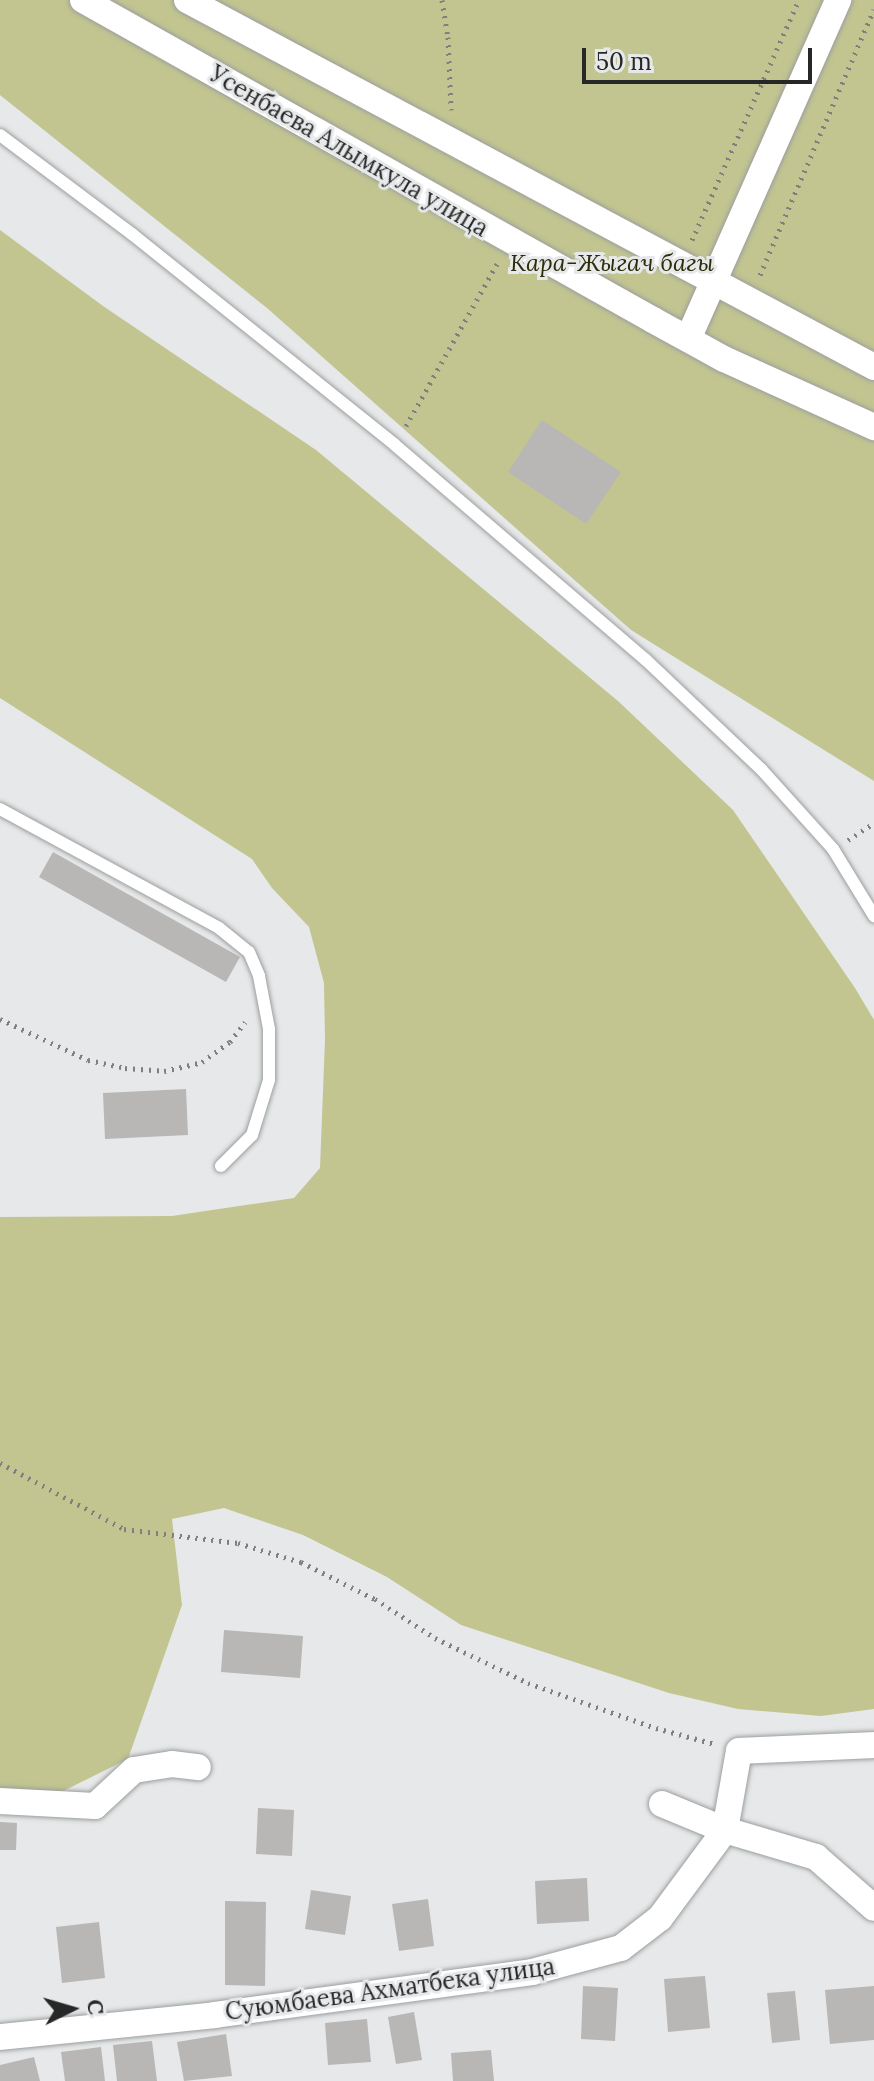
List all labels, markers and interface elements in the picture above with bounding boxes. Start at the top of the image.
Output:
scale bar [586,32,816,82]
text: 50 m [596,46,652,77]
street label: Усенбаева Алымкула улица [204,59,494,243]
park label: Кара-Жыгач багы [510,249,714,277]
street label: Суюмбаева Ахматбека улица [223,1952,557,2026]
north arrow [32,1969,112,2049]
text: С [81,1998,111,2016]

